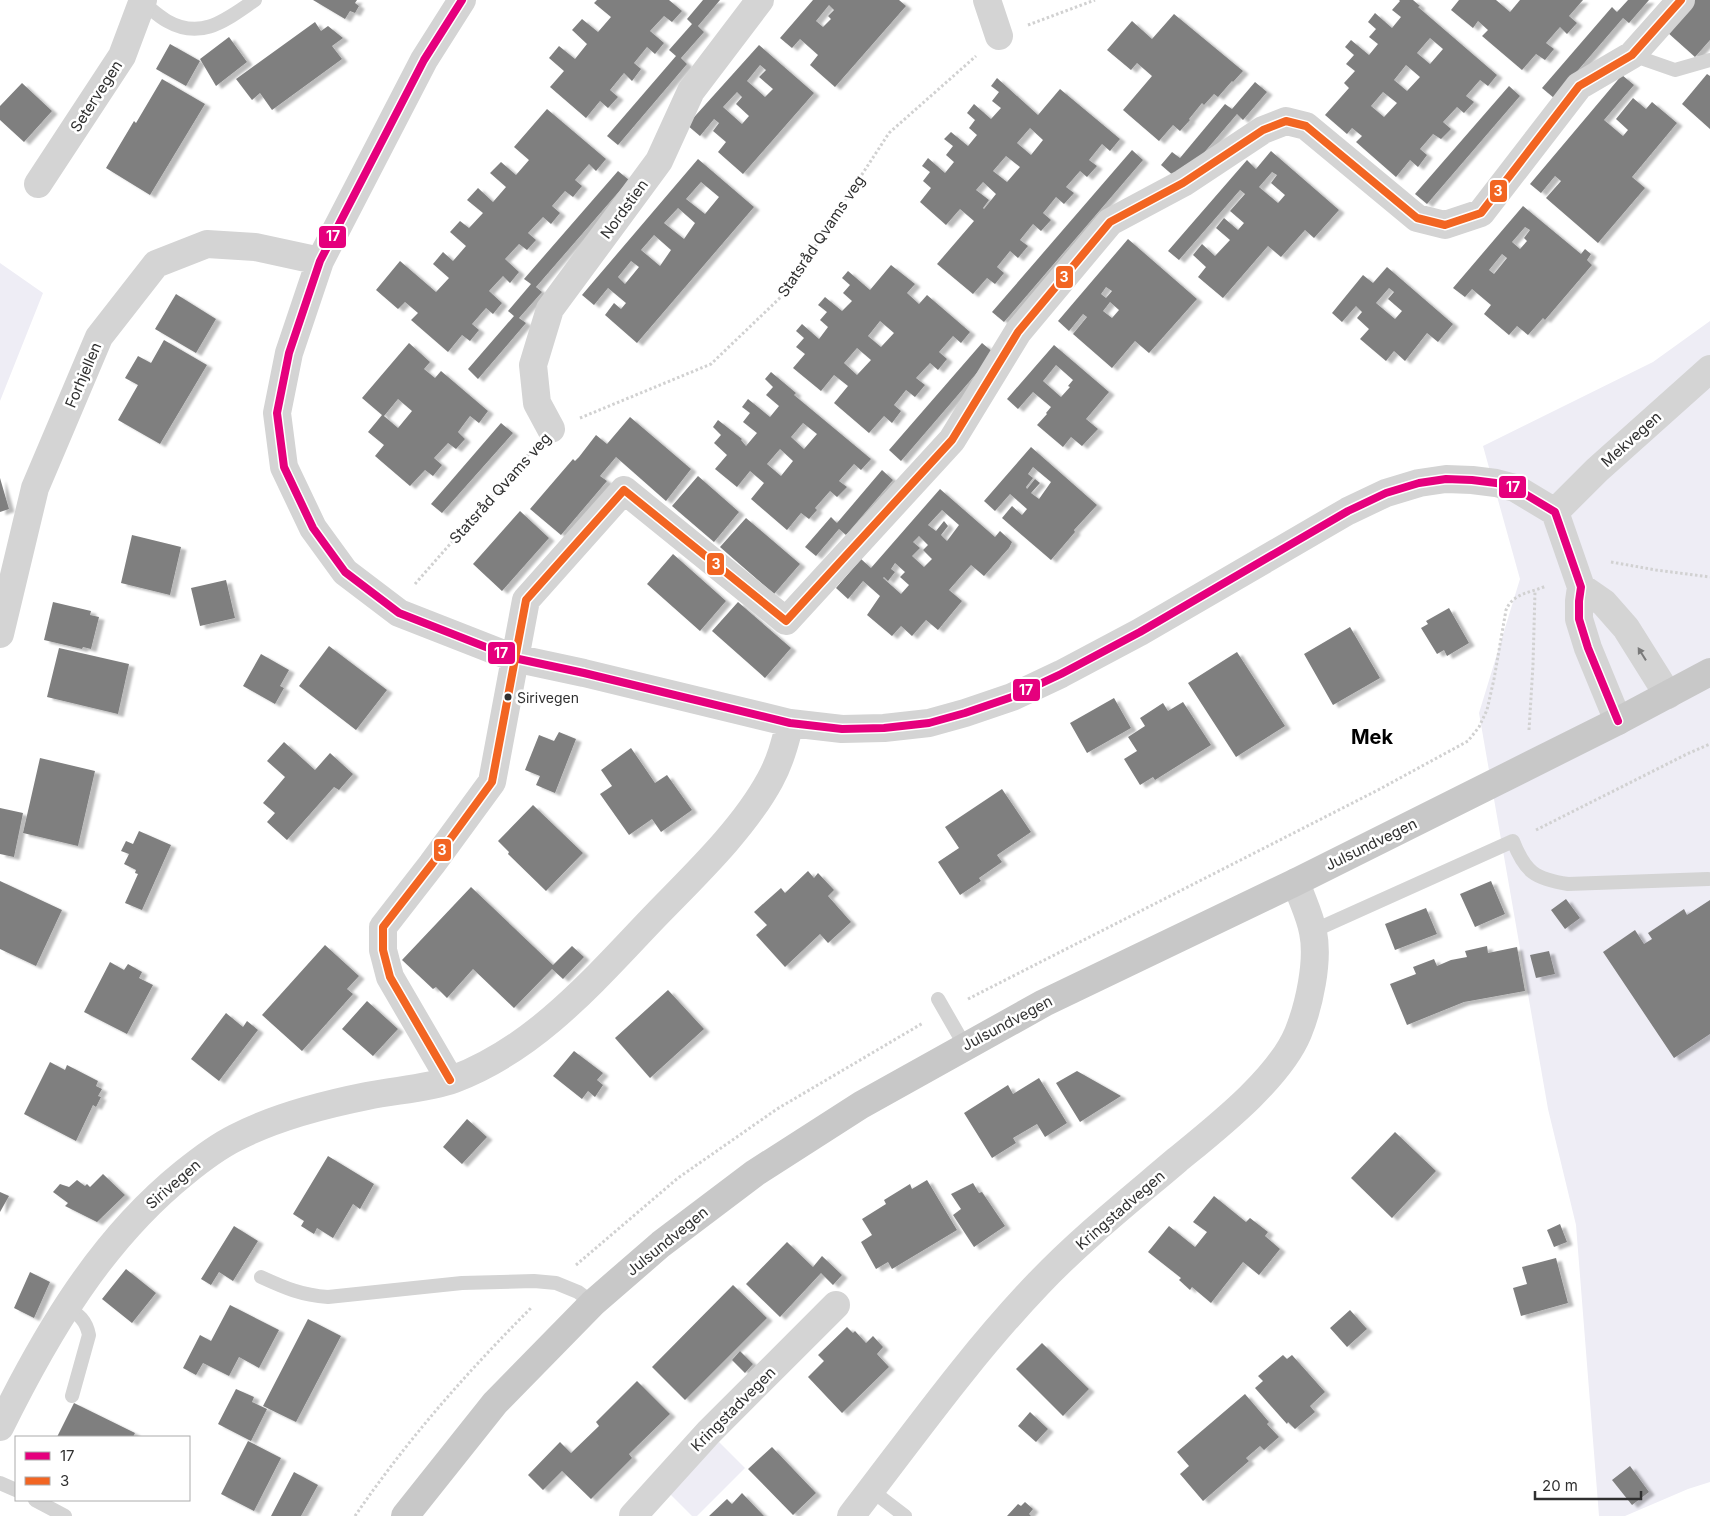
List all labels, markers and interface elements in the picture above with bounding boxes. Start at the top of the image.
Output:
street label: Setervegen [66,57,126,135]
street label: Statsråd Qvams veg [773,171,869,301]
street label: Nordstien [596,176,652,242]
line badge: 3 [1489,179,1508,203]
text: 3 [1493,182,1503,199]
line badge: 17 [318,225,347,249]
text: 17 [326,227,340,244]
line badge: 3 [1055,265,1074,289]
text: 3 [1059,268,1069,285]
street label: Forhjellen [61,339,105,411]
street label: Mekvegen [1597,407,1665,471]
street label: Statsråd Qvams veg [445,429,555,547]
line badge: 17 [1498,475,1527,499]
text: 17 [1506,478,1520,495]
line badge: 3 [706,552,725,576]
text: 3 [711,555,721,572]
line badge: 17 [487,641,516,665]
text: 17 [494,644,508,661]
one-way arrow [1638,647,1647,660]
line badge: 17 [1012,678,1041,702]
text: 17 [1019,681,1033,698]
place label: Sirivegen [517,689,579,706]
marker: Sirivegen [503,692,513,702]
district label: Mek [1351,725,1393,749]
street label: Julsundvegen [1322,814,1420,874]
line badge: 3 [433,838,452,862]
text: 3 [437,841,447,858]
street label: Julsundvegen [959,991,1055,1055]
street label: Sirivegen [142,1155,204,1213]
street label: Kringstadvegen [1072,1166,1168,1254]
street label: Julsundvegen [622,1202,712,1280]
street label: Kringstadvegen [687,1363,779,1455]
legend [15,1436,190,1501]
text: 17 [60,1446,75,1465]
scale bar [1535,1468,1641,1500]
text: 3 [60,1471,69,1490]
text: 20 m [1542,1476,1578,1495]

